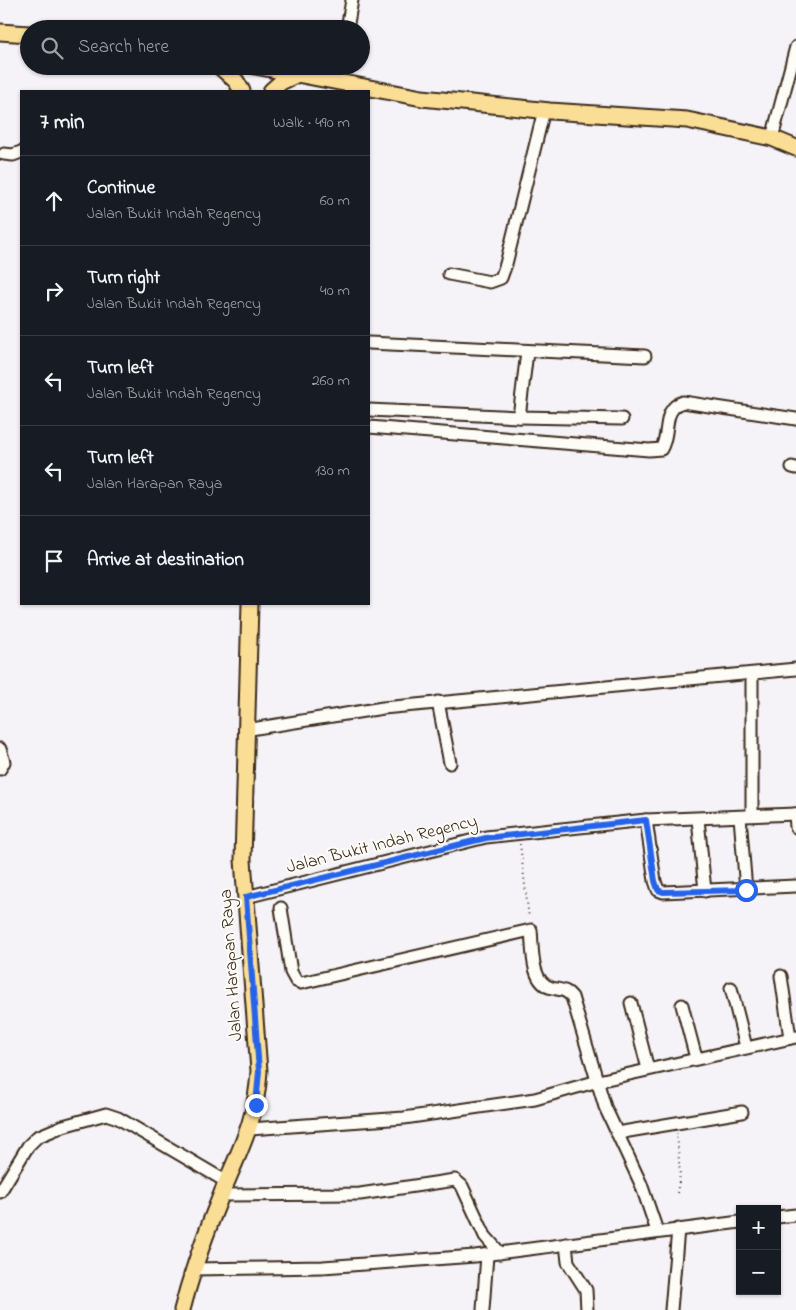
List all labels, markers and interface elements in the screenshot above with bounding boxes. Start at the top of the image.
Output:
search box [20,20,370,75]
icon: search [38,34,66,62]
text: Search here [78,34,169,61]
text: 7 min [40,108,84,138]
text: Walk · 490 m [273,111,350,135]
text: Continue [87,175,155,202]
icon: ahead [40,187,68,215]
text: 60 m [320,189,350,213]
text: Jalan Bukit Indah Regency [87,202,261,226]
text: Turn right [87,265,160,292]
icon: right [40,277,68,305]
text: 40 m [320,279,350,303]
text: Jalan Bukit Indah Regency [87,292,261,316]
text: Turn left [87,355,154,382]
icon: left [40,367,68,395]
text: 260 m [312,369,350,393]
text: Jalan Bukit Indah Regency [87,382,261,406]
text: Turn left [87,445,154,472]
icon: left [40,457,68,485]
text: 130 m [315,459,350,483]
text: Jalan Harapan Raya [87,472,222,496]
icon: arrive [40,547,68,575]
text: Arrive at destination [87,547,244,574]
street label: Jalan Bukit Indah Regency [284,809,480,882]
route start [735,879,758,902]
street label: Jalan Harapan Raya [214,888,250,1042]
route end [245,1094,268,1117]
map controls [736,1205,781,1295]
button: + [736,1205,781,1250]
button: − [736,1250,781,1295]

